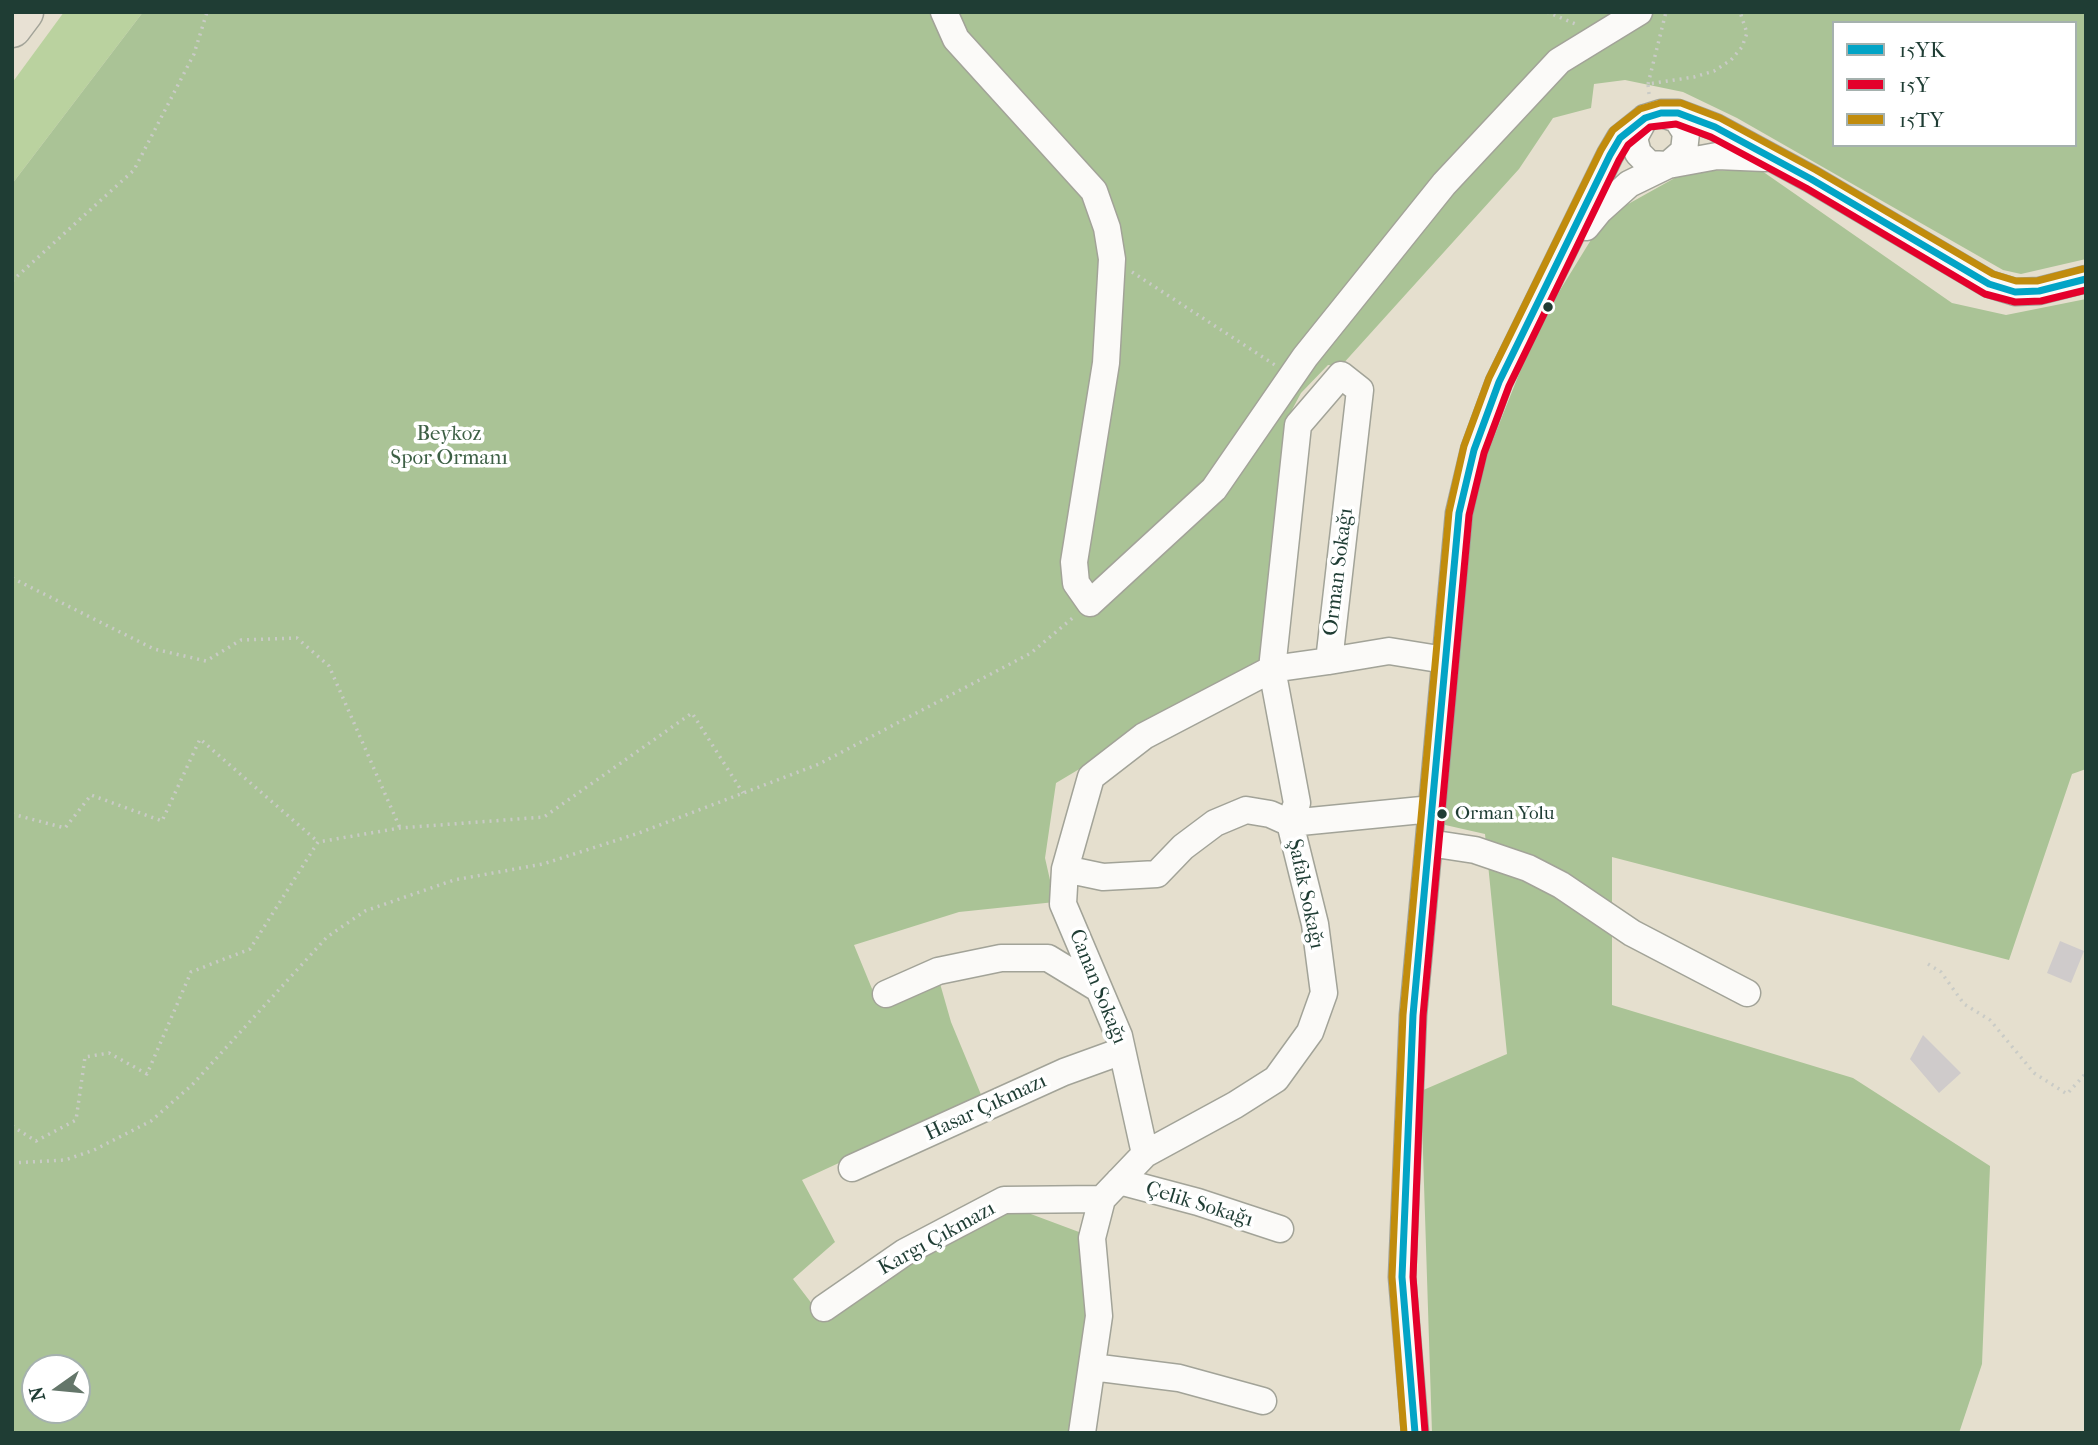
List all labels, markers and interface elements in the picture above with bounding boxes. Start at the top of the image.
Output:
legend [1832,21,2077,147]
text: 15YK [1899,38,1945,62]
text: 15Y [1899,73,1930,97]
text: 15TY [1899,108,1944,132]
unlabelled marker [1541,300,1555,314]
park label: Beykoz Spor Ormanı [390,422,508,472]
street label: Orman Sokağı [1319,507,1359,637]
place label: Orman Yolu [1455,803,1554,825]
marker: Orman Yolu [1435,807,1449,821]
street label: Şafak Sokağı [1281,837,1329,951]
street label: Canan Sokağı [1063,926,1131,1048]
street label: Hasar Çıkmazı [921,1069,1051,1147]
street label: Çelik Sokağı [1142,1177,1256,1233]
street label: Kargı Çıkmazı [874,1197,1000,1281]
north arrow [21,1354,91,1424]
text: N [25,1384,50,1404]

